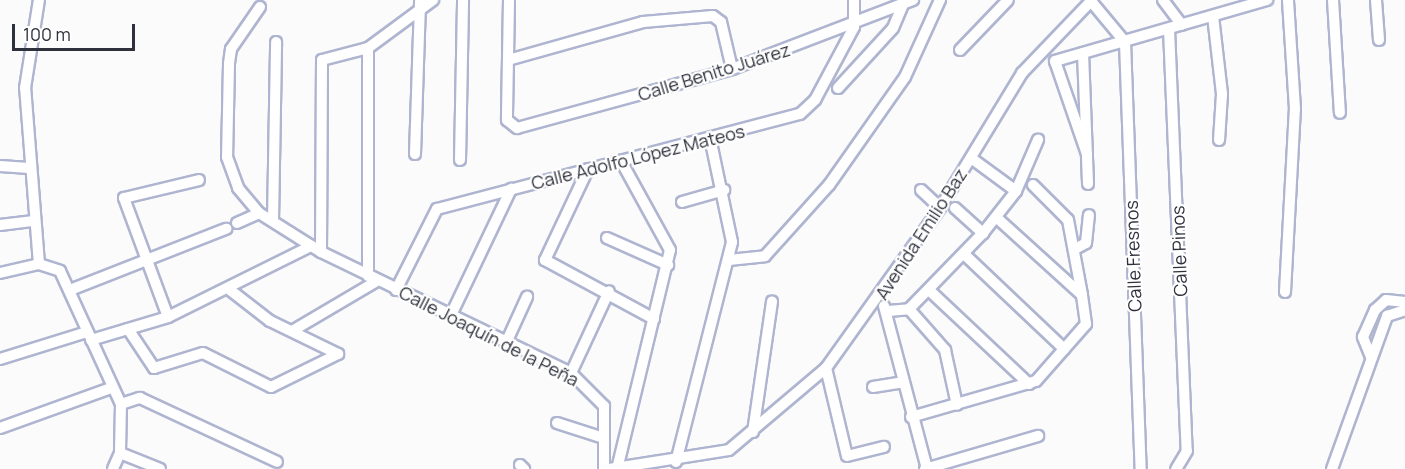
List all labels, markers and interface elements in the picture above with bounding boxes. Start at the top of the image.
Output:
scale bar [15,12,138,50]
text: 100 m [23,22,71,46]
street label: Calle Benito Juárez [635,39,793,105]
street label: Calle Adolfo López Mateos [529,120,747,194]
street label: Avenida Emilio Baz [871,164,971,304]
street label: Calle Fresnos [1120,200,1146,312]
street label: Calle Pinos [1167,205,1191,297]
street label: Calle Joaquín de la Peña [396,281,582,391]

